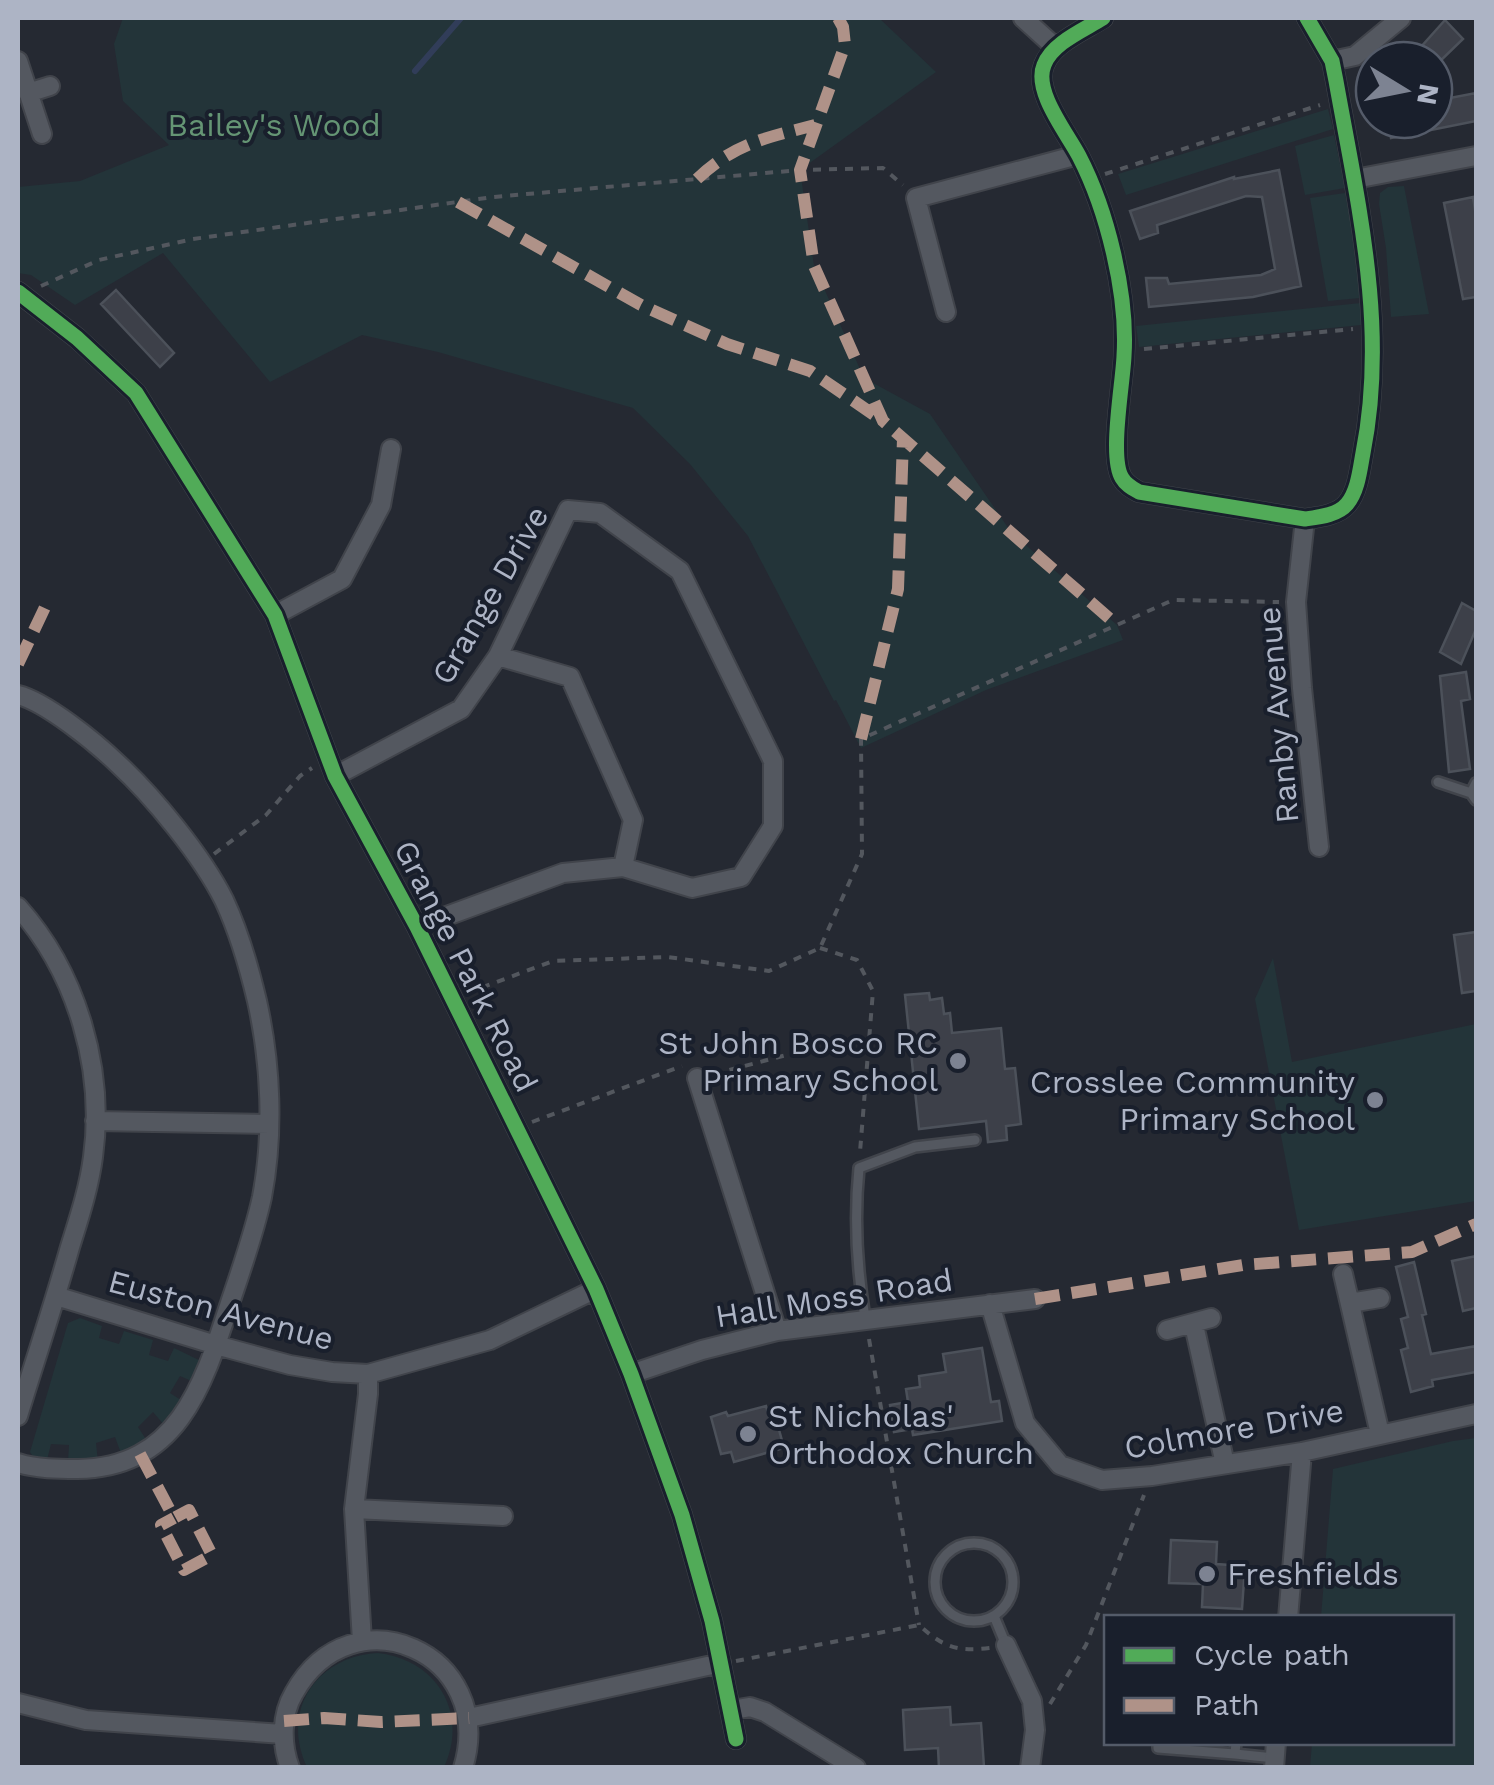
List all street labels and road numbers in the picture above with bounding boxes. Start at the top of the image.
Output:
street label: Grange Drive [424,499,556,691]
street label: Ranby Avenue [1250,605,1306,825]
street label: Grange Park Road [386,834,546,1098]
street label: Hall Moss Road [713,1260,955,1336]
street label: Euston Avenue [104,1262,338,1358]
street label: Colmore Drive [1121,1391,1347,1467]

